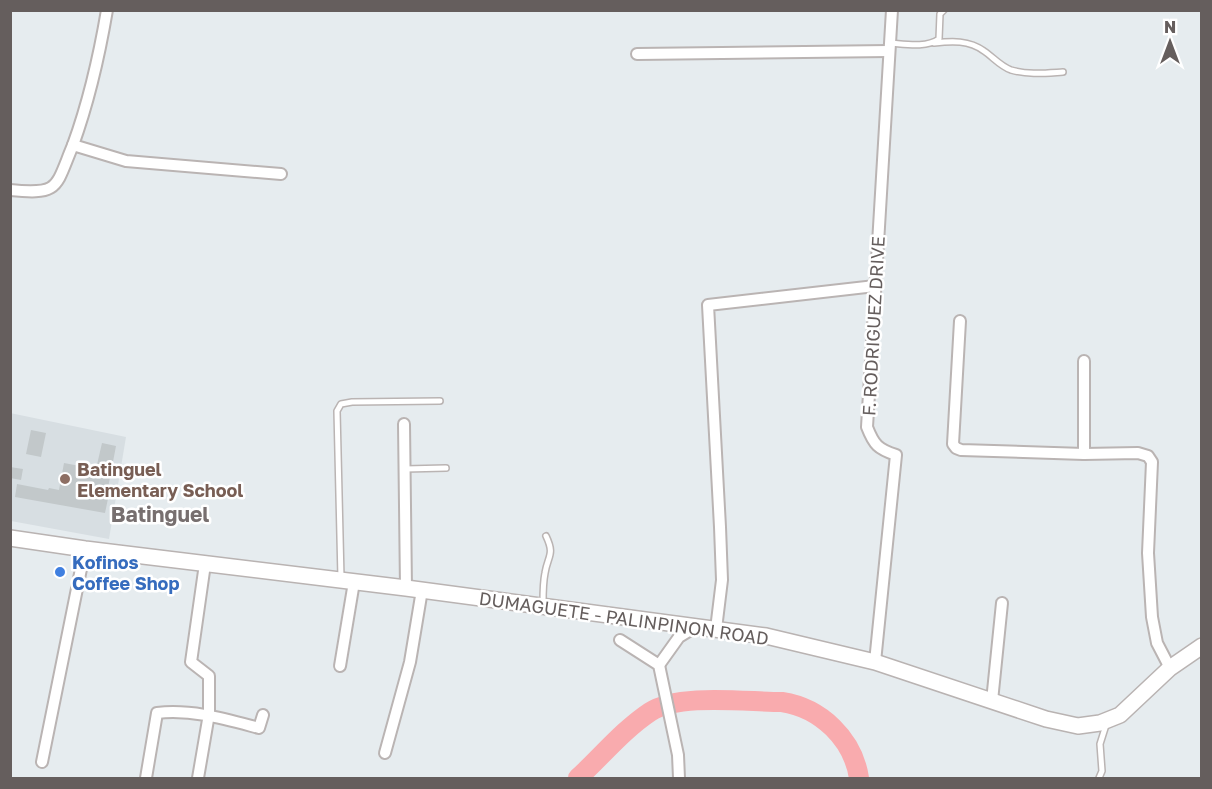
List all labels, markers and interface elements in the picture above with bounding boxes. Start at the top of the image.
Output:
north arrow [1140,12,1200,72]
text: N [1164,17,1176,37]
street label: F. RODRIGUEZ DRIVE [857,235,889,417]
place label: Batinguel Elementary School [77,458,243,501]
marker: Batinguel Elementary School [58,472,72,486]
district label: Batinguel [111,501,209,527]
place label: Kofinos Coffee Shop [72,551,179,594]
marker: Kofinos Coffee Shop [53,565,67,579]
street label: DUMAGUETE - PALINPINON ROAD [478,587,770,649]

